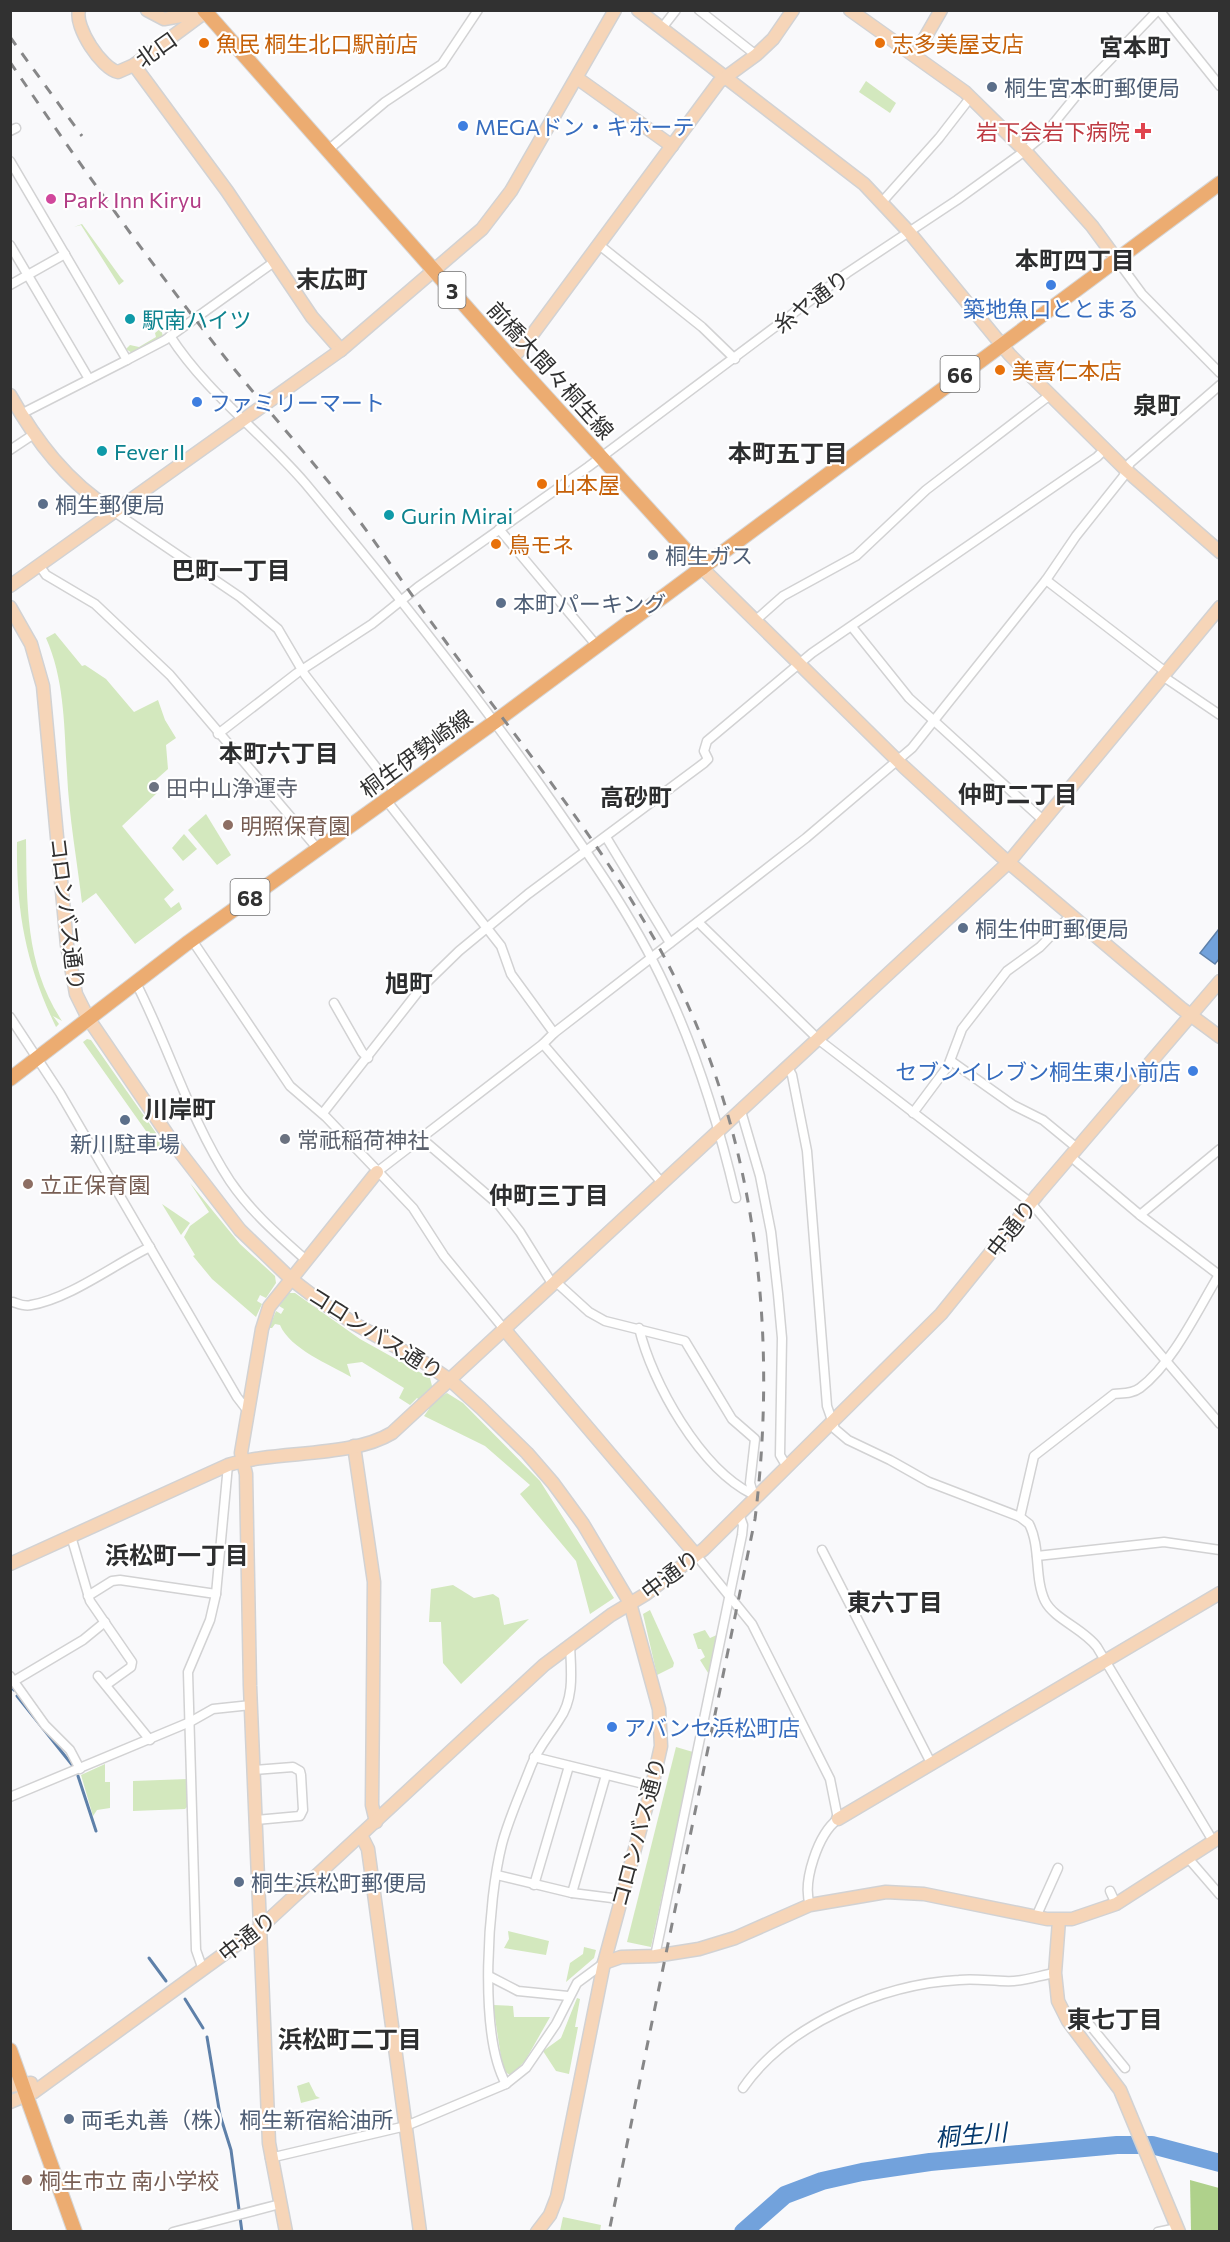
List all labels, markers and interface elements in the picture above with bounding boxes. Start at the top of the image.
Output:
street label: 北口 [130,25,182,73]
place label: 魚民 桐生北口駅前店 [216,30,418,57]
place label: 志多美屋支店 [892,30,1024,57]
district label: 宮本町 [1099,32,1171,61]
marker: 魚民 桐生北口駅前店 [197,36,211,50]
marker: 志多美屋支店 [873,36,887,50]
place label: 桐生宮本町郵便局 [1004,74,1180,101]
marker: 桐生宮本町郵便局 [985,80,999,94]
place label: MEGAドン・キホーテ [475,113,694,140]
place label: 岩下会岩下病院 [976,118,1130,145]
marker: MEGAドン・キホーテ [456,119,470,133]
marker: 岩下会岩下病院 [1134,122,1152,140]
place label: Park Inn Kiryu [63,186,202,213]
marker: Park Inn Kiryu [44,192,58,206]
district label: 本町四丁目 [1015,245,1135,274]
district label: 末広町 [296,264,368,293]
street label: 糸ヤ通り [768,264,854,338]
road number: 3 [438,272,466,308]
marker: 築地魚口ととまる [1044,278,1058,292]
place label: 築地魚口ととまる [963,295,1139,322]
street label: 前橋大間々桐生線 [482,296,620,444]
place label: 駅南ハイツ [142,306,252,333]
marker: 駅南ハイツ [123,312,137,326]
road number: 66 [940,356,980,392]
place label: 美喜仁本店 [1012,357,1122,384]
marker: 美喜仁本店 [993,363,1007,377]
place label: ファミリーマート [209,389,385,416]
district label: 泉町 [1133,390,1181,419]
marker: ファミリーマート [190,395,204,409]
place label: Fever II [114,438,185,465]
district label: 本町五丁目 [728,438,848,467]
marker: Fever II [95,444,109,458]
place label: 山本屋 [554,471,620,498]
marker: 山本屋 [535,477,549,491]
place label: 桐生郵便局 [55,491,165,518]
marker: 桐生郵便局 [36,497,50,511]
place label: Gurin Mirai [401,502,513,529]
marker: Gurin Mirai [382,508,396,522]
place label: 鳥モネ [508,531,574,558]
marker: 鳥モネ [489,537,503,551]
place label: 桐生ガス [665,542,753,569]
marker: 桐生ガス [646,548,660,562]
district label: 巴町一丁目 [171,555,291,584]
place label: 本町パーキング [513,590,666,617]
marker: 本町パーキング [494,596,508,610]
street label: 桐生伊勢崎線 [355,703,477,803]
district label: 本町六丁目 [219,738,339,767]
place label: 田中山浄運寺 [166,774,298,801]
district label: 仲町二丁目 [958,779,1078,808]
marker: 田中山浄運寺 [147,780,161,794]
district label: 高砂町 [600,782,672,811]
place label: 明照保育園 [240,812,350,839]
marker: 明照保育園 [221,818,235,832]
street label: コロンバス通り [45,836,91,992]
road number: 68 [230,879,270,915]
place label: 桐生仲町郵便局 [975,915,1129,942]
marker: 桐生仲町郵便局 [956,921,970,935]
district label: 旭町 [385,968,433,997]
place label: セブンイレブン桐生東小前店 [895,1058,1181,1085]
marker: セブンイレブン桐生東小前店 [1186,1064,1200,1078]
district label: 川岸町 [144,1094,216,1123]
marker: 新川駐車場 [118,1113,132,1127]
place label: 常祇稲荷神社 [297,1126,429,1153]
place label: 新川駐車場 [70,1130,180,1157]
marker: 常祇稲荷神社 [278,1132,292,1146]
place label: 立正保育園 [40,1171,150,1198]
marker: 立正保育園 [21,1177,35,1191]
district label: 仲町三丁目 [489,1180,609,1209]
street label: 中通り [980,1194,1042,1262]
street label: コロンバス通り [304,1281,448,1385]
district label: 浜松町一丁目 [105,1540,249,1569]
street label: 中通り [636,1543,704,1605]
district label: 東六丁目 [847,1587,943,1616]
place label: アバンセ浜松町店 [624,1714,800,1741]
marker: アバンセ浜松町店 [605,1720,619,1734]
street label: コロンバス通り [605,1754,671,1910]
place label: 桐生浜松町郵便局 [251,1869,427,1896]
marker: 桐生浜松町郵便局 [232,1875,246,1889]
street label: 中通り [213,1905,281,1967]
district label: 東七丁目 [1067,2004,1163,2033]
district label: 浜松町二丁目 [278,2024,422,2053]
place label: 両毛丸善（株） 桐生新宿給油所 [81,2106,393,2133]
marker: 両毛丸善（株） 桐生新宿給油所 [62,2112,76,2126]
water label: 桐生川 [934,2116,1011,2152]
place label: 桐生市立 南小学校 [39,2167,219,2194]
marker: 桐生市立 南小学校 [20,2173,34,2187]

